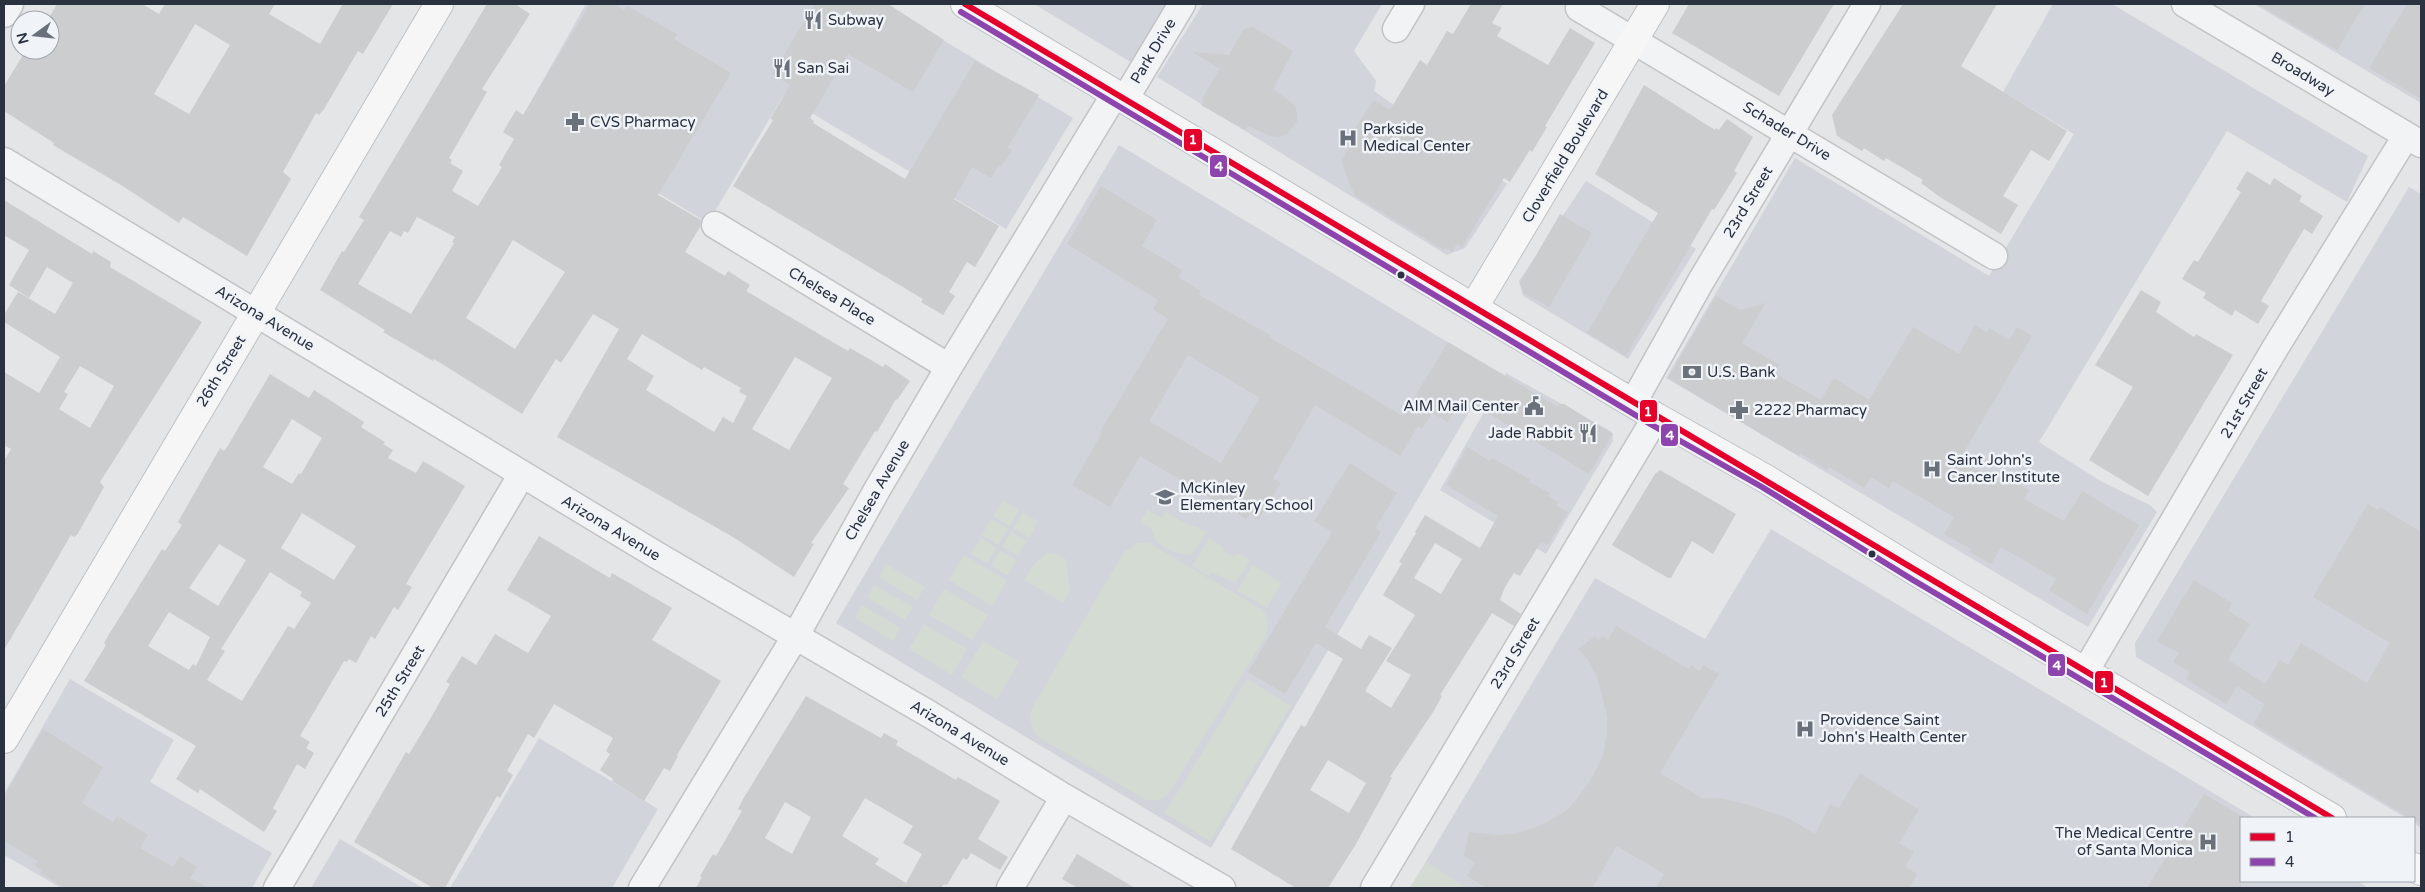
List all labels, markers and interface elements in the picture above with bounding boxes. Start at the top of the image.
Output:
restaurant icon: Subway [802,9,824,31]
north arrow [10,10,60,60]
place label: Subway [828,11,884,29]
street label: Park Drive [1127,15,1179,87]
text: N [13,31,33,46]
street label: Broadway [2268,48,2338,100]
restaurant icon: San Sai [771,57,793,79]
place label: San Sai [797,59,849,77]
street label: Cloverfield Boulevard [1518,86,1612,226]
street label: Schader Drive [1740,98,1834,164]
pharmacy icon: CVS Pharmacy [564,111,586,133]
place label: CVS Pharmacy [590,113,695,131]
place label: Parkside Medical Center [1363,120,1471,155]
hospital icon: Parkside Medical Center [1337,127,1359,149]
line badge: 1 [1183,128,1203,152]
text: 1 [1189,131,1197,148]
line badge: 4 [1209,154,1228,178]
text: 4 [1215,158,1224,175]
street label: 23rd Street [1720,163,1777,241]
street label: Chelsea Place [785,263,879,329]
unlabelled marker [1396,270,1406,280]
street label: Arizona Avenue [212,281,318,355]
street label: 26th Street [193,332,250,410]
bank icon: U.S. Bank [1681,361,1703,383]
place label: U.S. Bank [1707,363,1775,381]
street label: 21st Street [2217,364,2272,441]
public building icon: AIM Mail Center [1523,395,1545,417]
place label: AIM Mail Center [1403,397,1519,415]
line badge: 1 [1639,399,1658,423]
pharmacy icon: 2222 Pharmacy [1728,399,1750,421]
place label: 2222 Pharmacy [1754,401,1867,419]
text: 1 [1644,403,1652,420]
restaurant icon: Jade Rabbit [1577,422,1599,444]
line badge: 4 [1660,423,1679,447]
place label: Jade Rabbit [1488,424,1573,442]
text: 4 [1666,427,1675,444]
street label: Chelsea Avenue [841,436,913,544]
place label: Saint John's Cancer Institute [1947,451,2060,486]
hospital icon: Saint John's Cancer Institute [1921,458,1943,480]
place label: McKinley Elementary School [1180,479,1313,514]
school or university icon: McKinley Elementary School [1154,486,1176,508]
street label: Arizona Avenue [558,491,664,565]
unlabelled marker [1867,549,1877,559]
street label: 23rd Street [1487,614,1544,692]
street label: 25th Street [372,642,429,720]
line badge: 4 [2047,653,2066,677]
text: 4 [2053,657,2062,674]
line badge: 1 [2094,670,2114,694]
text: 1 [2100,674,2108,691]
street label: Arizona Avenue [907,696,1013,770]
place label: Providence Saint John's Health Center [1820,711,1967,746]
hospital icon: Providence Saint John's Health Center [1794,718,1816,740]
legend [2240,817,2415,882]
place label: The Medical Centre of Santa Monica [2055,824,2193,859]
text: 1 [2285,828,2294,846]
hospital icon: The Medical Centre of Santa Monica [2197,831,2219,853]
text: 4 [2285,853,2294,871]

